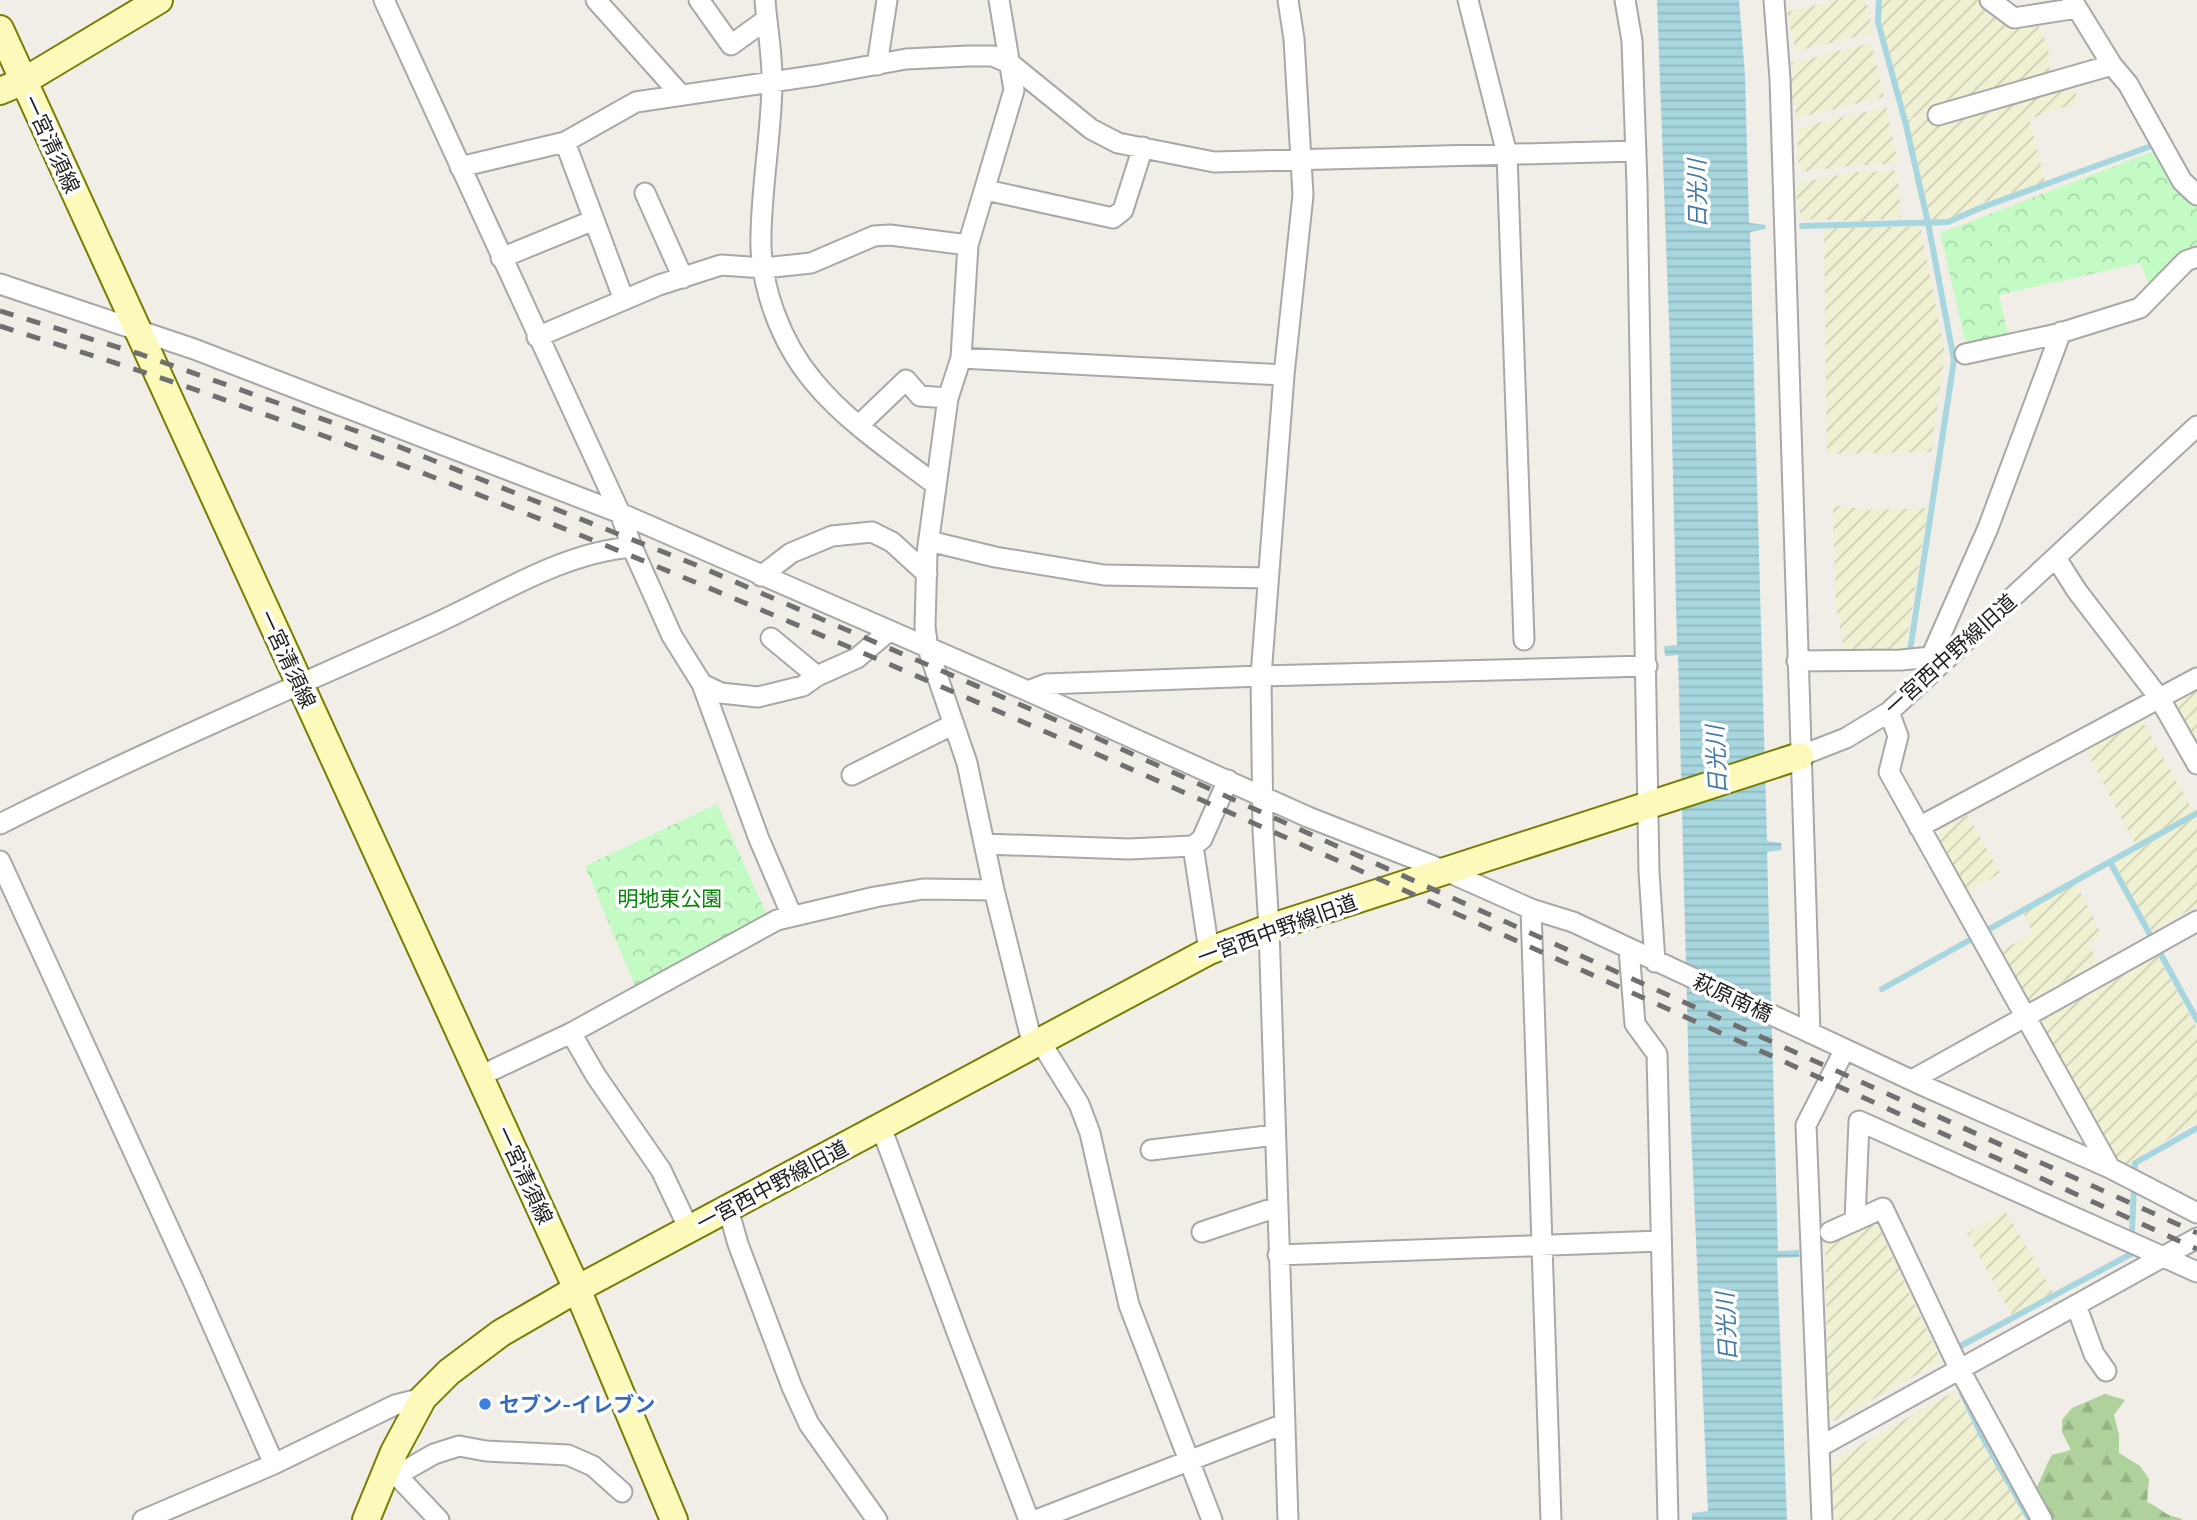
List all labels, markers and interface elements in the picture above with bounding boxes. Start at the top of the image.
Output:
street label: 一宮清須線 [18,91,86,197]
water label: 日光川 [1682,156,1712,229]
street label: 一宮西中野線旧道 [1879,588,2021,720]
street label: 一宮清須線 [254,606,322,712]
water label: 日光川 [1700,722,1732,795]
park label: 明地東公園 [618,885,723,911]
street label: 一宮西中野線旧道 [1194,888,1360,970]
street label: 萩原南橋 [1689,967,1777,1027]
street label: 一宮清須線 [491,1122,559,1228]
street label: 一宮西中野線旧道 [692,1134,852,1236]
water label: 日光川 [1710,1289,1742,1362]
place label: セブン-イレブン [499,1391,655,1417]
marker: セブン-イレブン [477,1396,493,1412]

